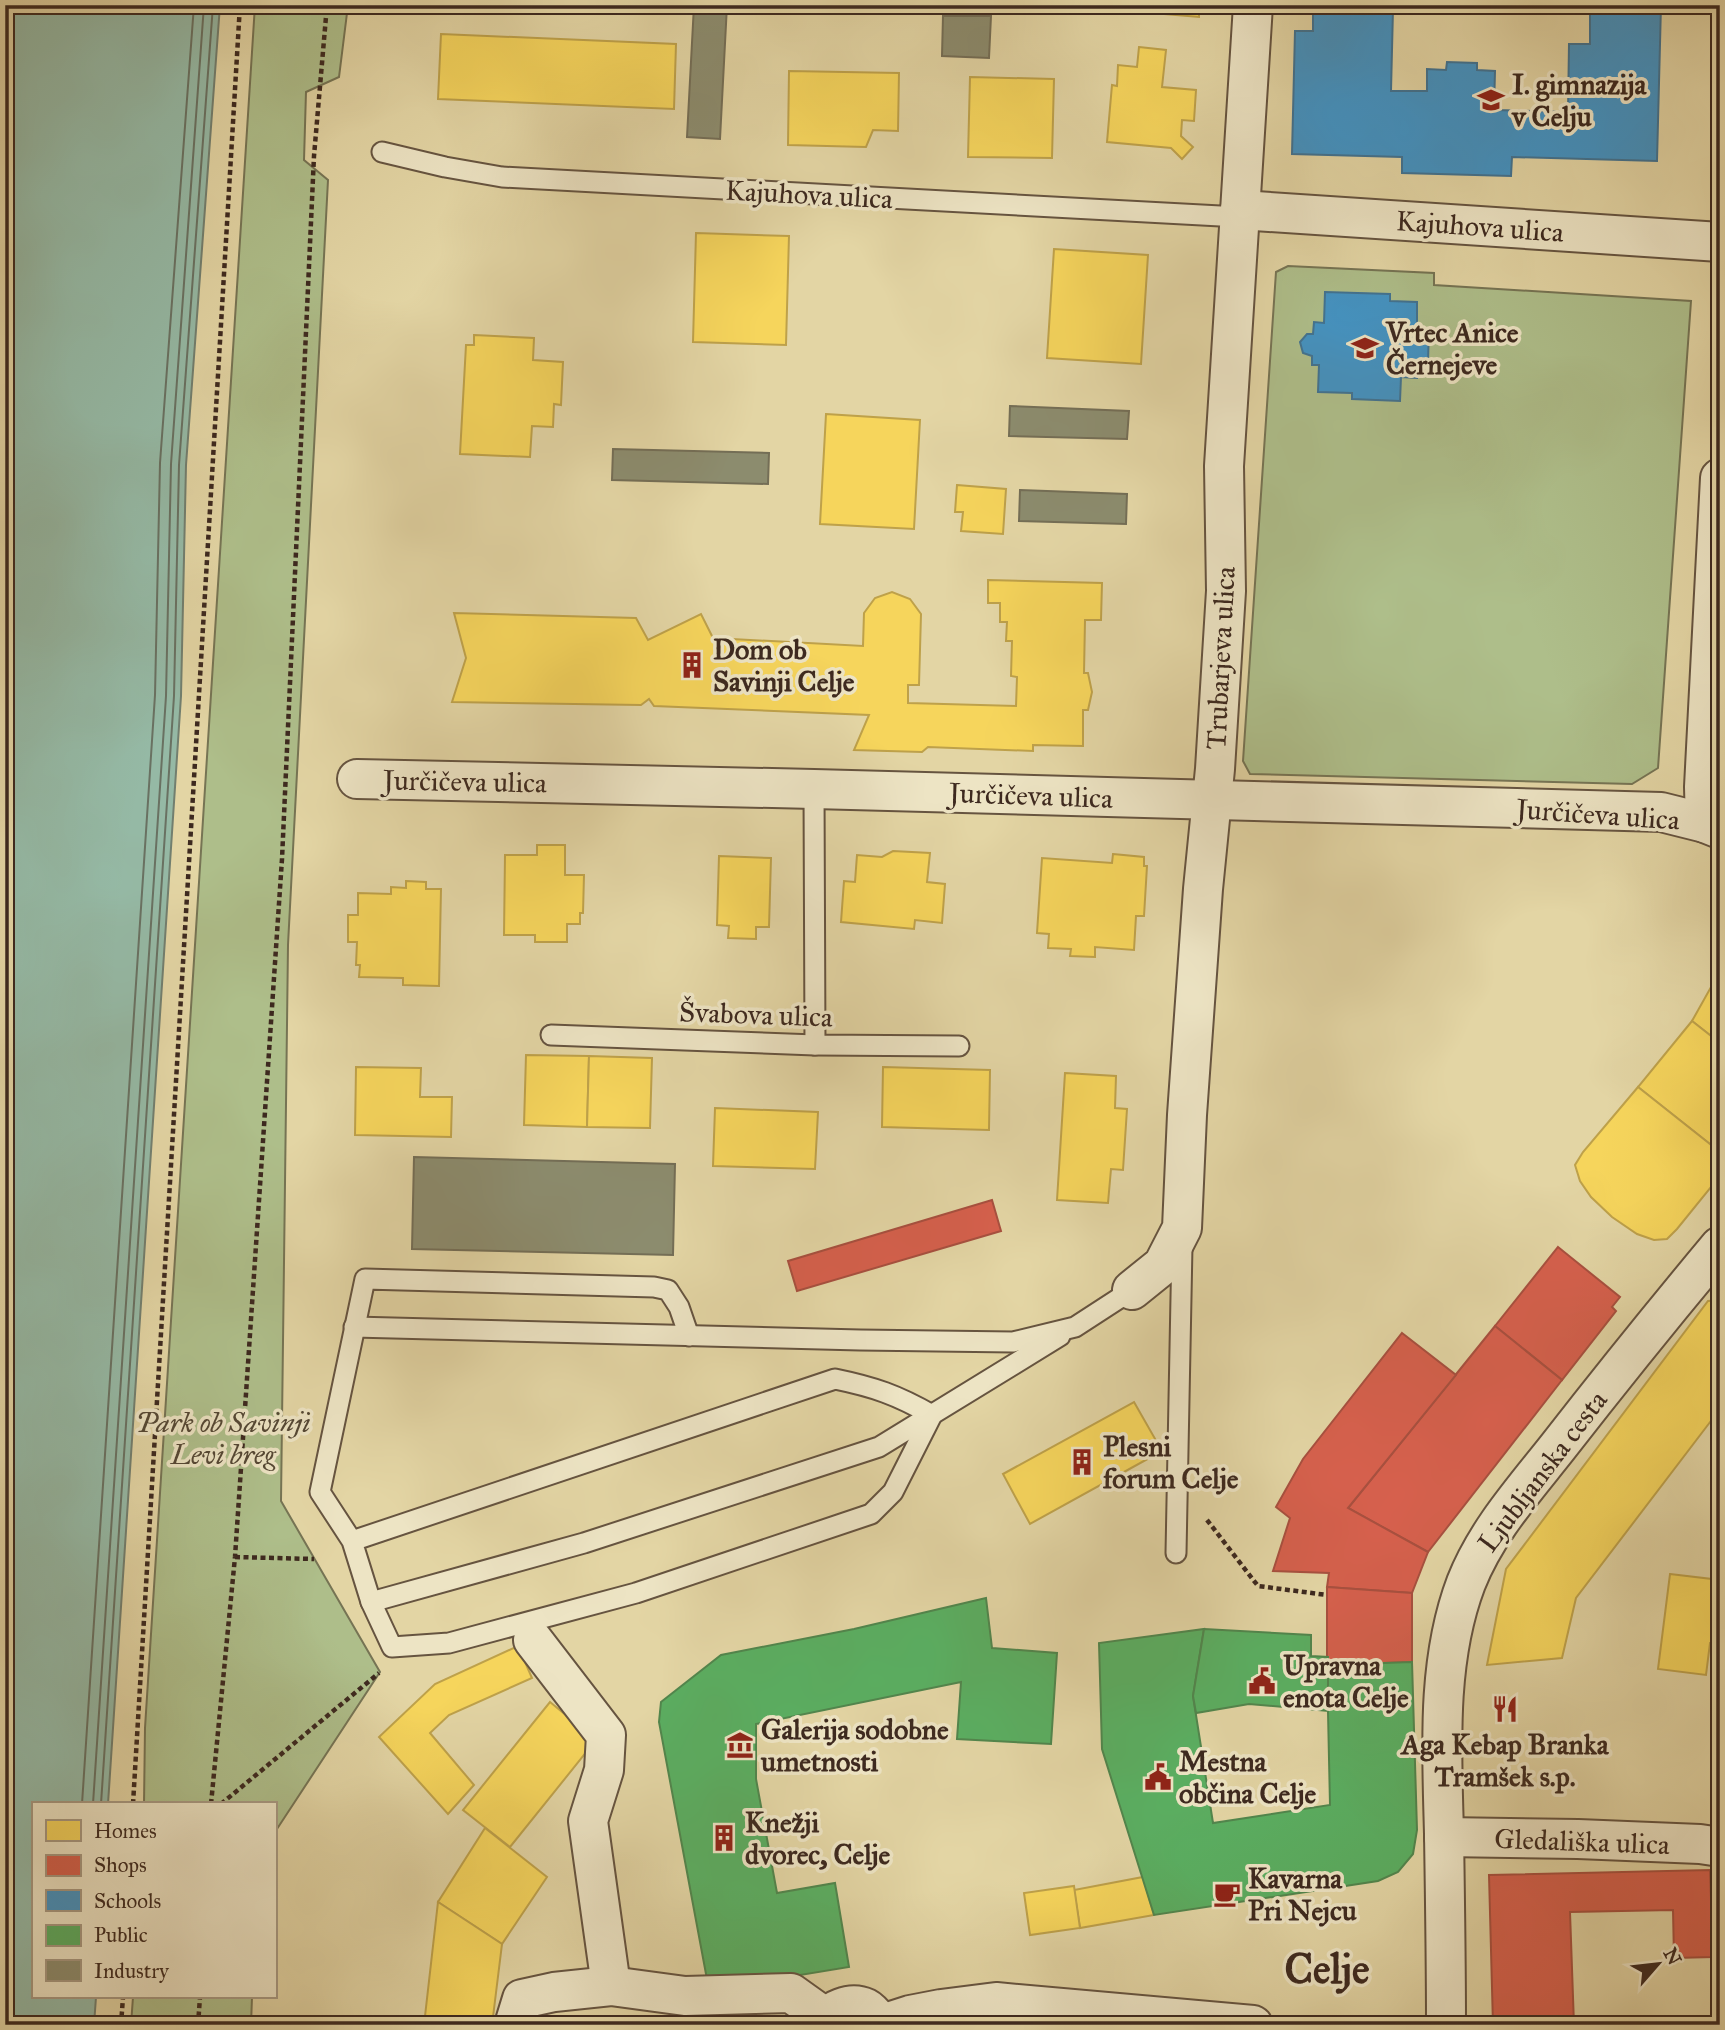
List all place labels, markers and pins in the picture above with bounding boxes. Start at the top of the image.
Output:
place label: I. gimnazija v Celju [1511,67,1648,134]
school or university icon: I. gimnazija v Celju [1476,85,1506,115]
place label: Vrtec Anice Černejeve [1385,315,1519,382]
school or university icon: Vrtec Anice Černejeve [1350,333,1380,363]
place label: Dom ob Savinji Celje [713,632,855,699]
building icon: Dom ob Savinji Celje [677,650,707,680]
place label: Plesni forum Celje [1102,1429,1239,1496]
building icon: Plesni forum Celje [1067,1447,1097,1477]
place label: Upravna enota Celje [1283,1648,1409,1715]
public building icon: Upravna enota Celje [1247,1666,1277,1696]
restaurant icon: Aga Kebap Branka Tramšek s.p. [1490,1694,1520,1724]
place label: Galerija sodobne umetnosti [760,1712,949,1779]
place label: Aga Kebap Branka Tramšek s.p. [1399,1727,1610,1794]
museum icon: Galerija sodobne umetnosti [725,1730,755,1760]
place label: Mestna občina Celje [1179,1744,1317,1811]
public building icon: Mestna občina Celje [1143,1762,1173,1792]
place label: Knežji dvorec, Celje [745,1805,891,1872]
building icon: Knežji dvorec, Celje [709,1823,739,1853]
place label: Kavarna Pri Nejcu [1248,1861,1357,1928]
cafe icon: Kavarna Pri Nejcu [1212,1879,1242,1909]

